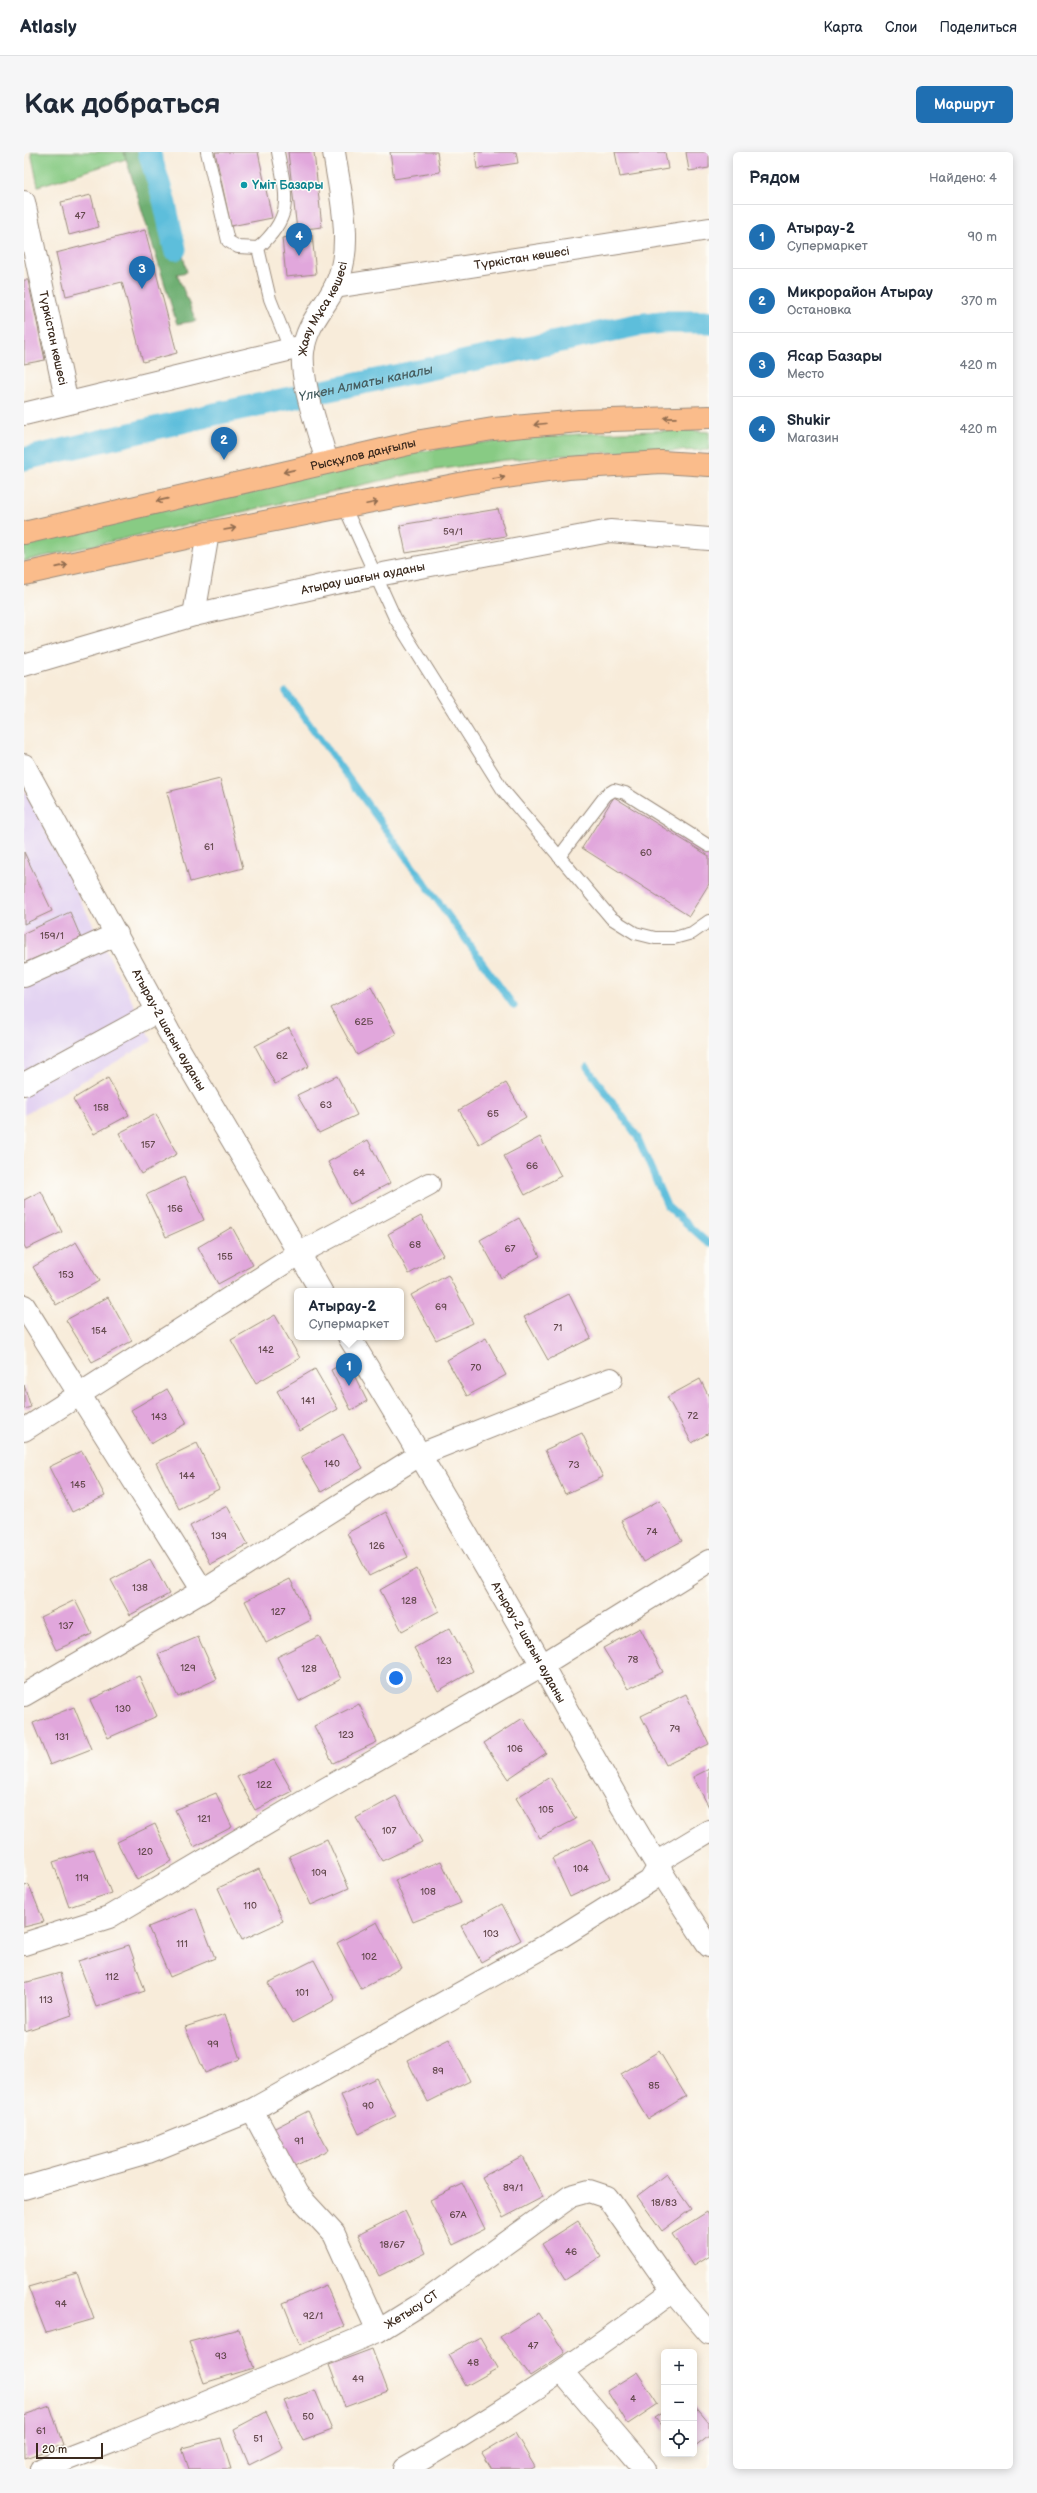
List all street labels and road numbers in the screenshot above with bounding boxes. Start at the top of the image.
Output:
street label: Түркістан көшесі [473,244,571,273]
street label: Жаяу Мұса көшесі [296,260,351,357]
street label: Түркістан көшесі [35,289,70,387]
street label: Рысқұлов даңғылы [309,435,417,474]
street label: Атырау шағын ауданы [299,559,426,599]
street label: Атырау-2 шағын ауданы [128,966,209,1094]
street label: Атырау-2 шағын ауданы [487,1578,569,1706]
street label: Жетысу СТ [382,2287,442,2333]

